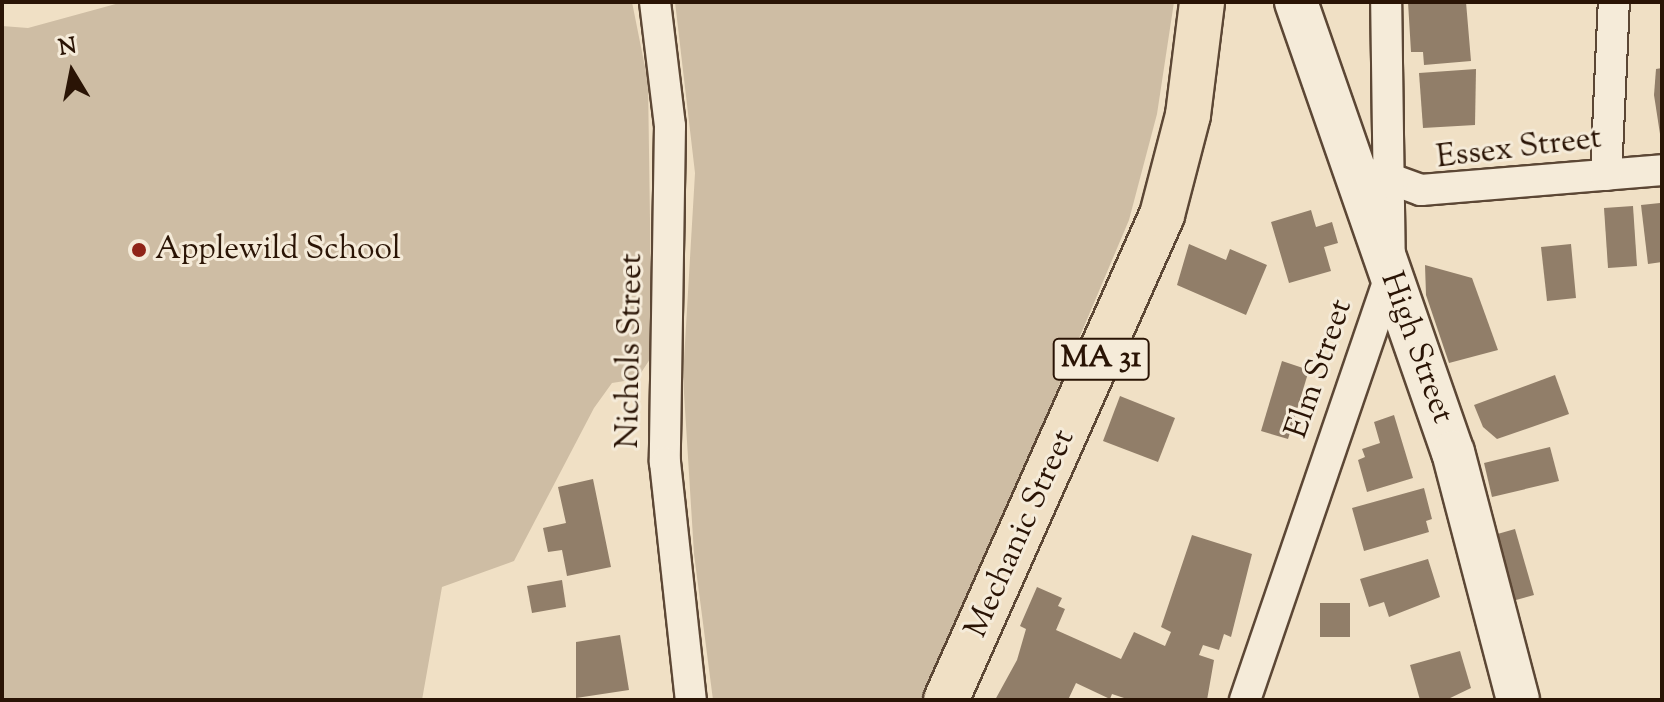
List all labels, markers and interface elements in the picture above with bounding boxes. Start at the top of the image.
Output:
text: N [56,31,79,66]
north arrow [32,32,112,112]
street label: Essex Street [1434,120,1604,178]
place label: Applewild School [155,231,401,269]
marker: Applewild School [130,241,148,259]
street label: Nichols Street [610,253,652,449]
street label: High Street [1371,267,1461,429]
street label: Elm Street [1278,295,1362,443]
road number: MA 31 [1051,333,1151,385]
street label: Mechanic Street [958,424,1084,644]

